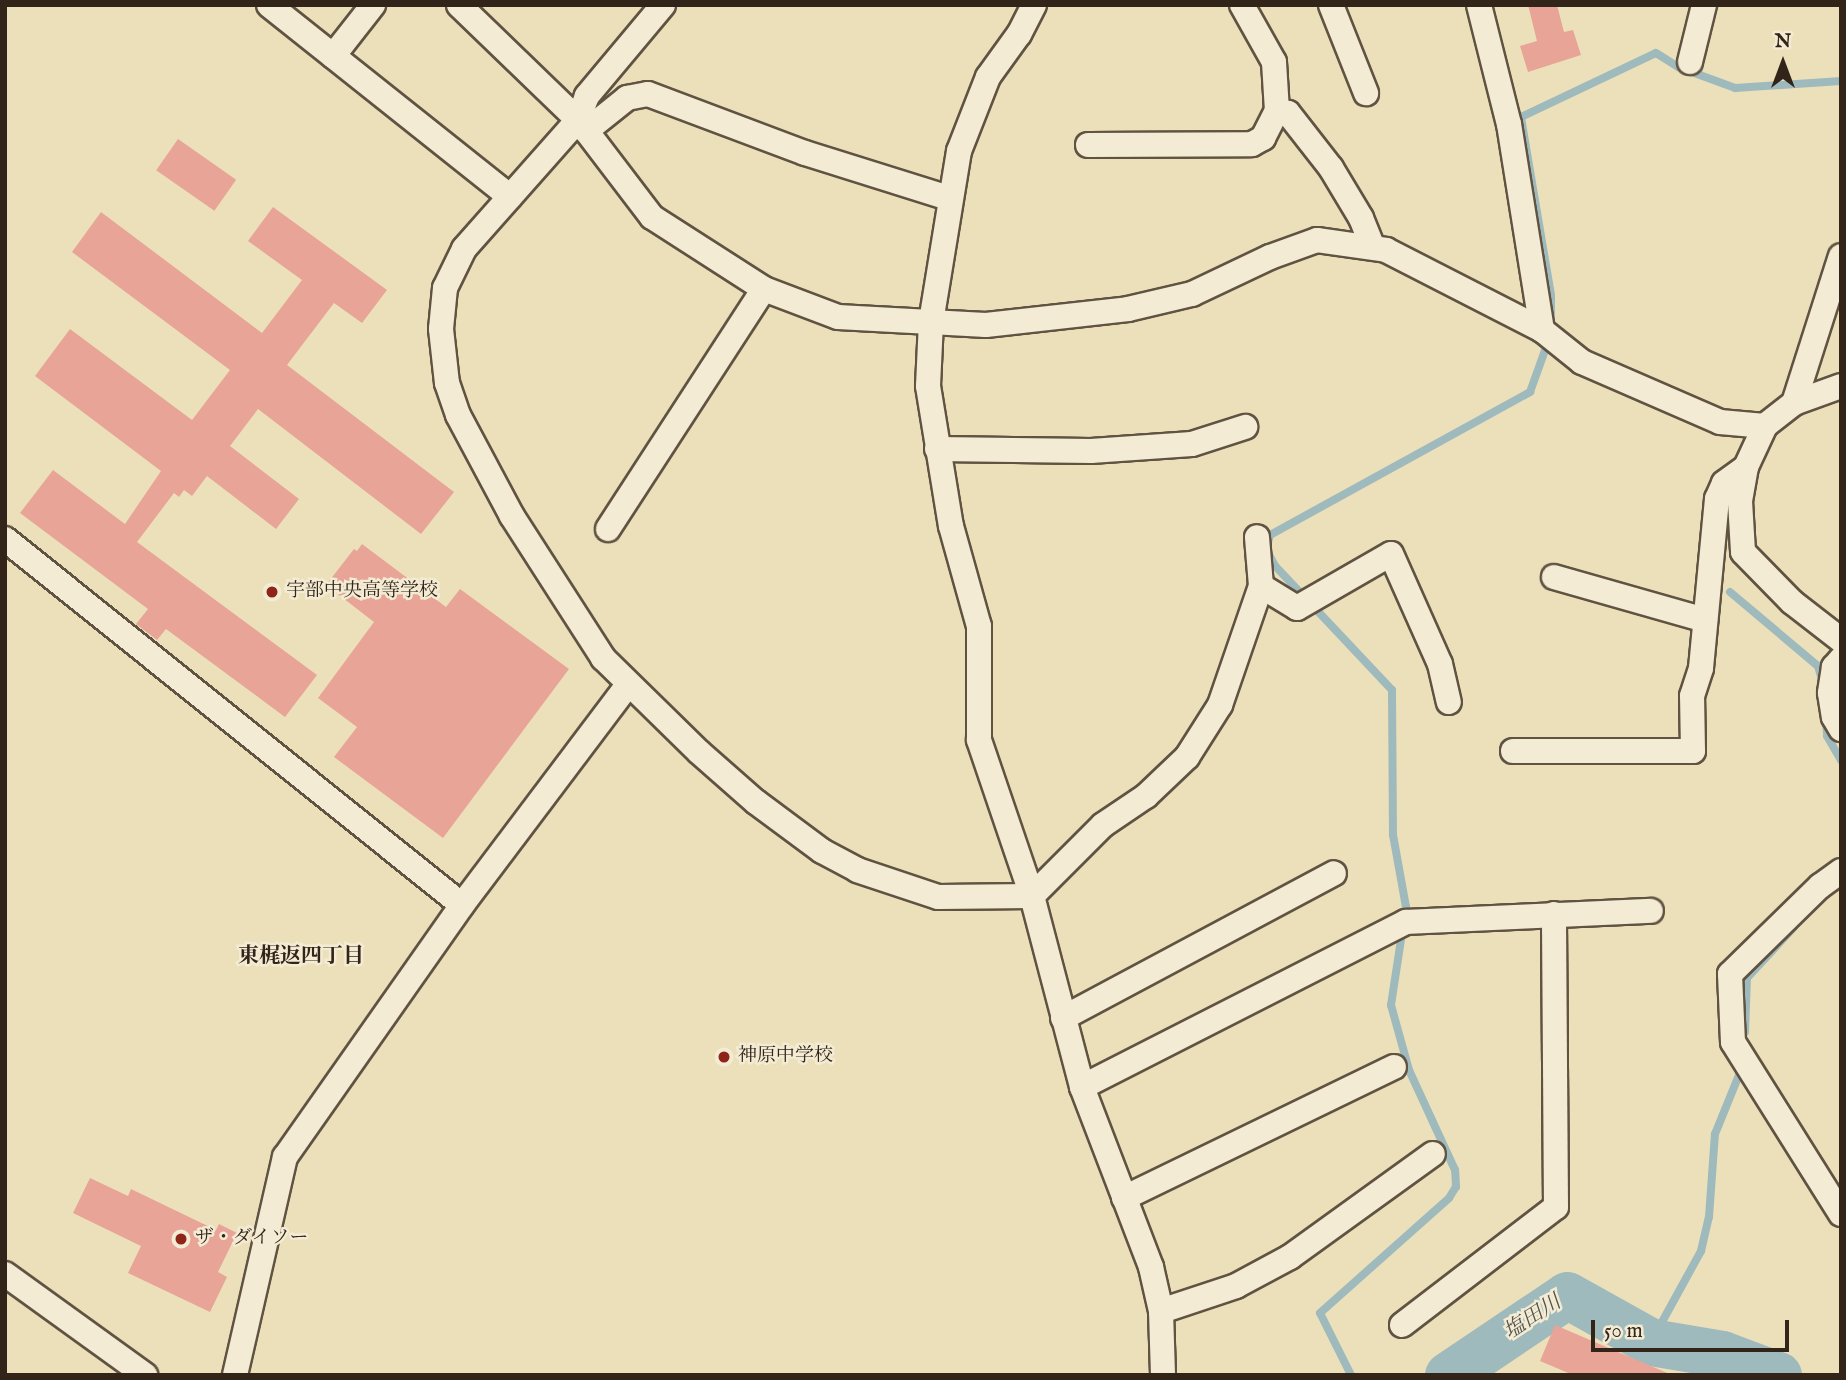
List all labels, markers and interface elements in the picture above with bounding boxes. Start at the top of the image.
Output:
north arrow [1748,28,1818,98]
text: N [1775,30,1791,54]
place label: 宇部中央高等学校 [286,581,438,603]
marker: 宇部中央高等学校 [264,584,280,600]
district label: 東梶返四丁目 [238,944,364,970]
place label: 神原中学校 [738,1046,833,1068]
marker: 神原中学校 [716,1049,732,1065]
place label: ザ・ダイソー [195,1228,309,1250]
marker: ザ・ダイソー [173,1231,189,1247]
water label: 塩田川 [1500,1290,1566,1346]
scale bar [1594,1306,1792,1350]
text: 50 m [1604,1318,1643,1345]

